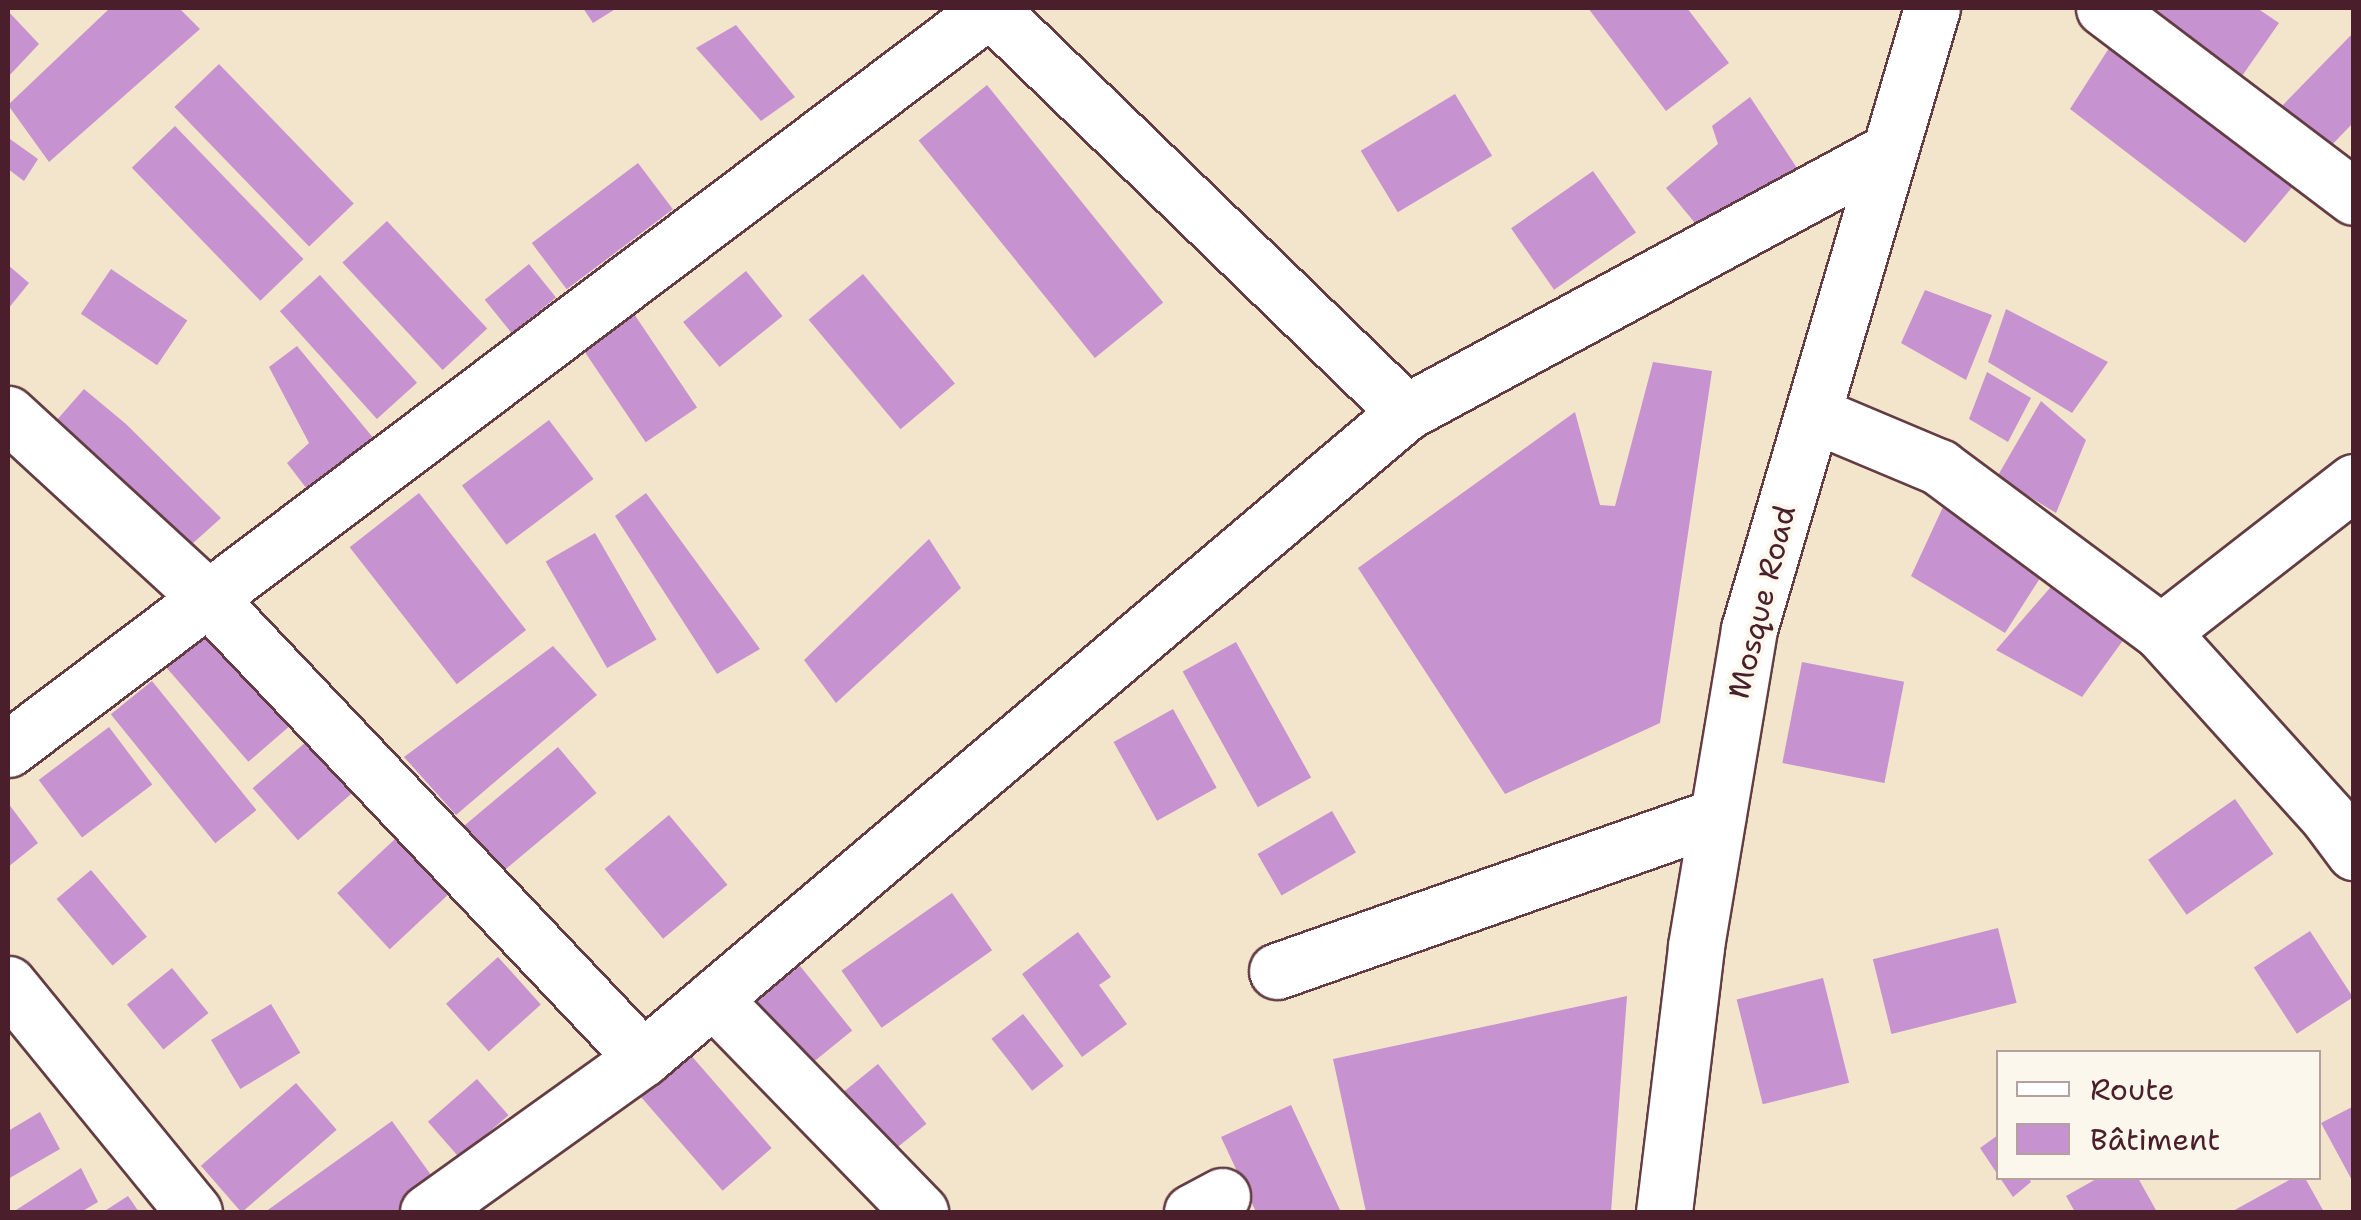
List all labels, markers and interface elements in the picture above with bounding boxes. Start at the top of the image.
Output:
street label: Mosque Road [1721,502,1803,702]
legend [1996,1050,2321,1180]
text: Route [2090,1069,2174,1110]
text: Bâtiment [2090,1119,2220,1160]

